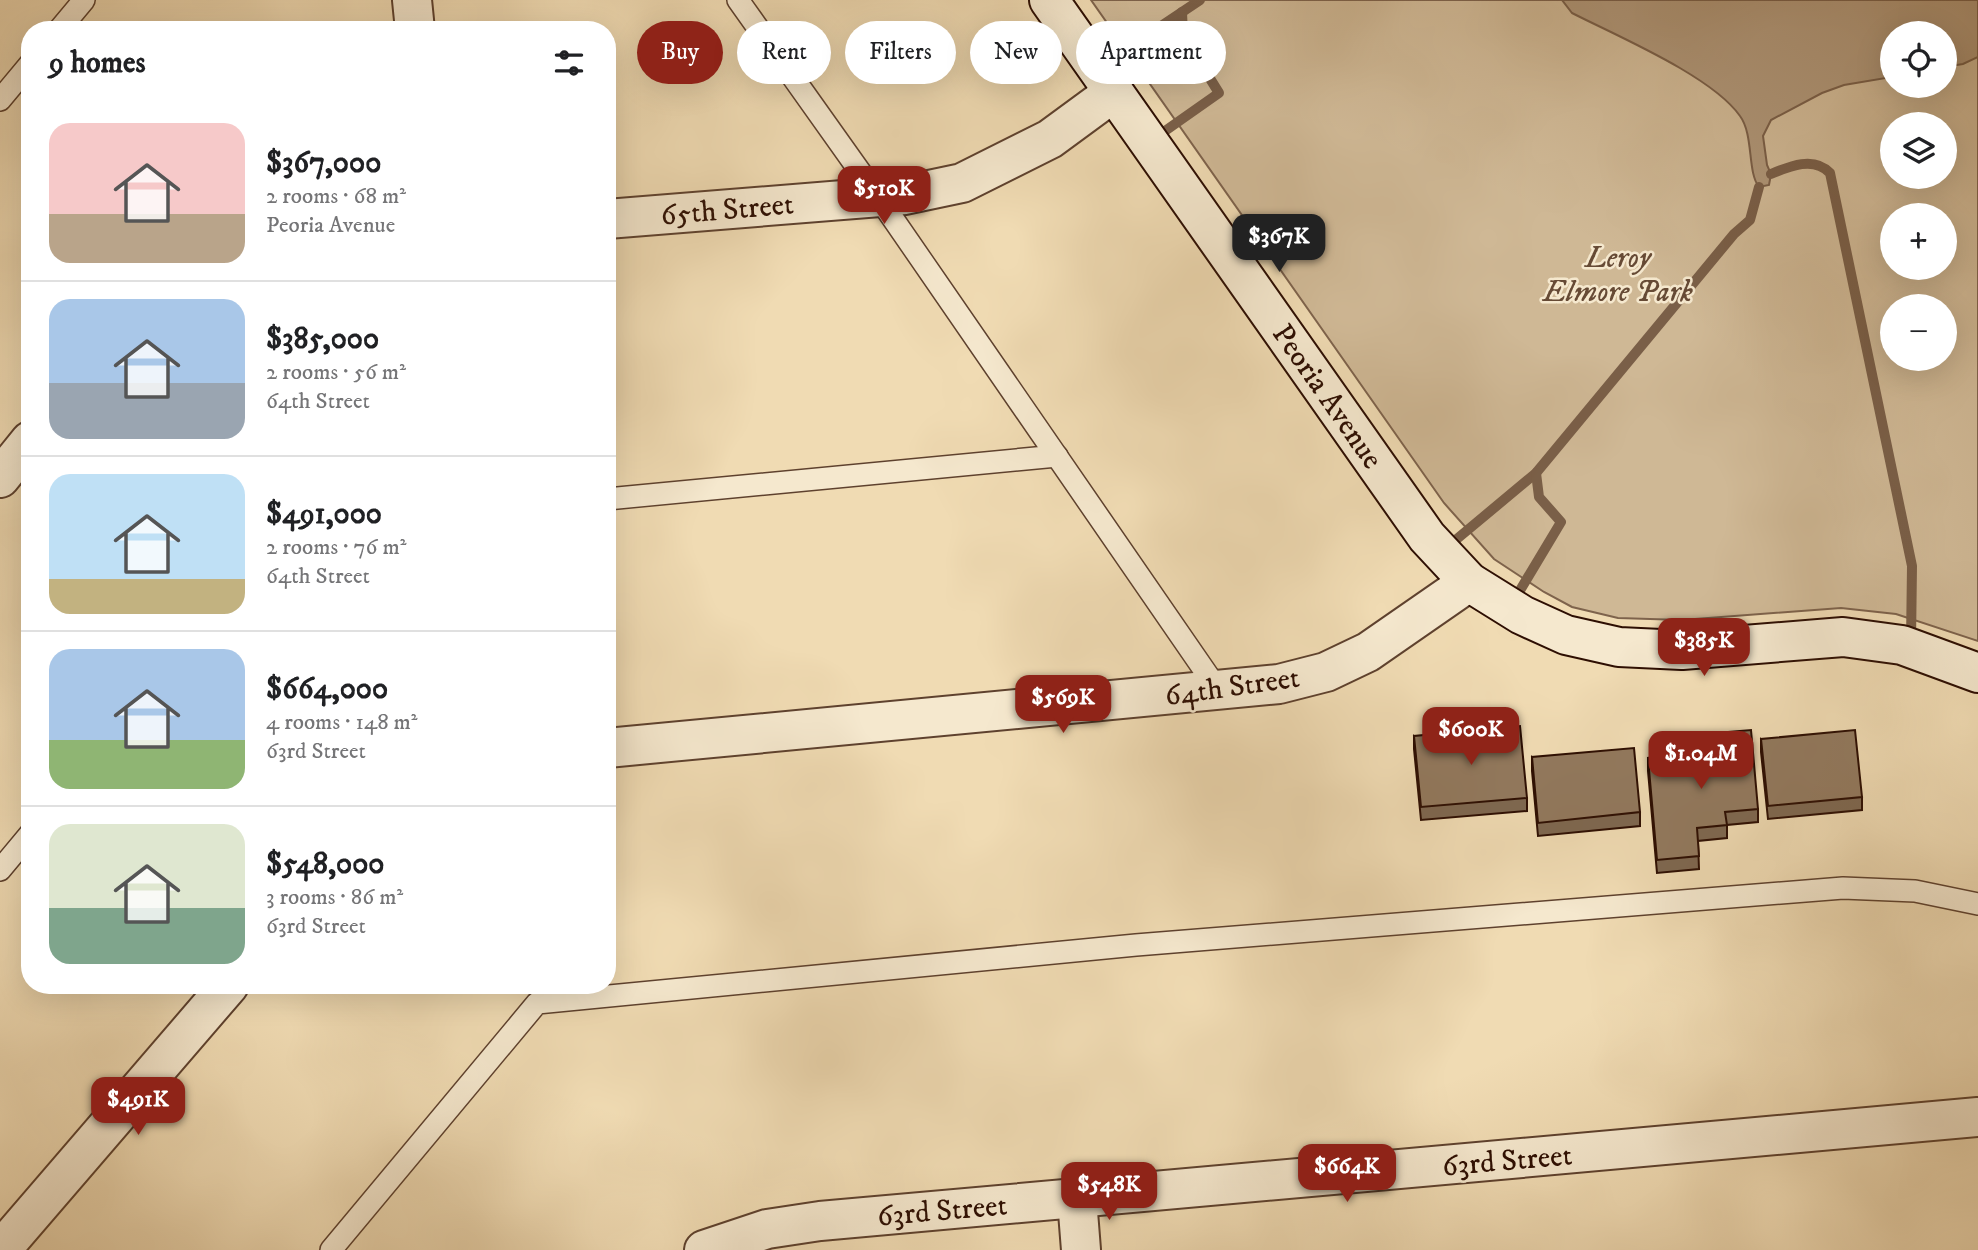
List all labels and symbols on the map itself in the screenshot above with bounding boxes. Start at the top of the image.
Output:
pin: $510K [835,166,933,226]
street label: 65th Street [659,186,795,235]
pin: $367K [1230,215,1328,274]
park label: Leroy Elmore Park [1541,240,1693,311]
street label: Peoria Avenue [1263,317,1390,476]
pin: $385K [1655,618,1753,678]
street label: 64th Street [1162,660,1302,715]
pin: $569K [1014,676,1112,735]
pin: $600K [1422,708,1520,767]
pin: $1.04M [1644,732,1758,791]
pin: $491K [89,1078,187,1137]
street label: 63rd Street [1441,1137,1574,1186]
pin: $664K [1298,1144,1396,1204]
pin: $548K [1060,1162,1158,1222]
street label: 63rd Street [876,1187,1009,1236]

